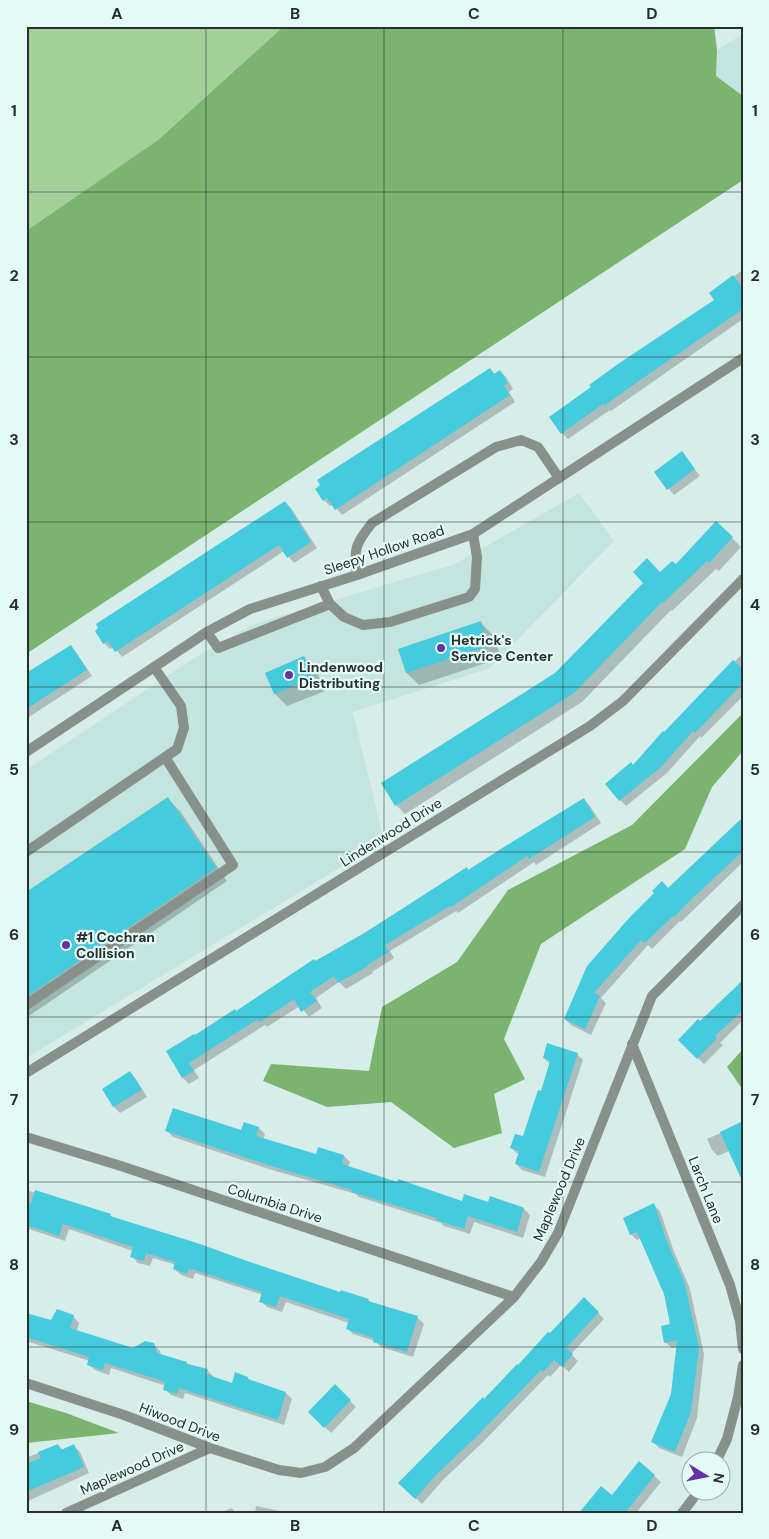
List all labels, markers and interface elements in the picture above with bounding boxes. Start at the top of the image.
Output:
text: A [111,3,123,24]
text: B [290,3,300,24]
text: C [468,3,480,24]
text: D [646,3,658,24]
text: 1 [11,100,17,121]
text: 1 [752,100,758,121]
text: 2 [9,265,19,286]
text: 2 [750,265,760,286]
text: 3 [9,429,19,450]
text: 3 [750,429,760,450]
street label: Sleepy Hollow Road [322,521,446,579]
text: 4 [9,594,19,615]
text: 4 [750,594,760,615]
place label: Hetrick's Service Center [451,631,553,665]
marker: Hetrick's Service Center [435,642,447,654]
place label: Lindenwood Distributing [299,658,383,692]
marker: Lindenwood Distributing [283,669,295,681]
text: 5 [9,759,19,780]
text: 5 [750,759,760,780]
street label: Lindenwood Drive [337,794,445,870]
text: 6 [9,924,19,945]
text: 6 [750,924,760,945]
place label: #1 Cochran Collision [76,928,155,962]
marker: #1 Cochran Collision [60,939,72,951]
text: 7 [10,1089,19,1110]
text: 7 [751,1089,760,1110]
street label: Maplewood Drive [529,1134,589,1244]
street label: Larch Lane [684,1154,728,1226]
street label: Columbia Drive [225,1179,325,1227]
text: 8 [9,1254,19,1275]
text: 8 [750,1254,760,1275]
street label: Hiwood Drive [137,1398,223,1446]
text: 9 [9,1419,19,1440]
text: 9 [750,1419,760,1440]
street label: Maplewood Drive [77,1437,187,1499]
north arrow [682,1452,732,1502]
text: N [709,1472,729,1485]
text: A [111,1515,123,1536]
text: B [290,1515,300,1536]
text: C [468,1515,480,1536]
text: D [646,1515,658,1536]

